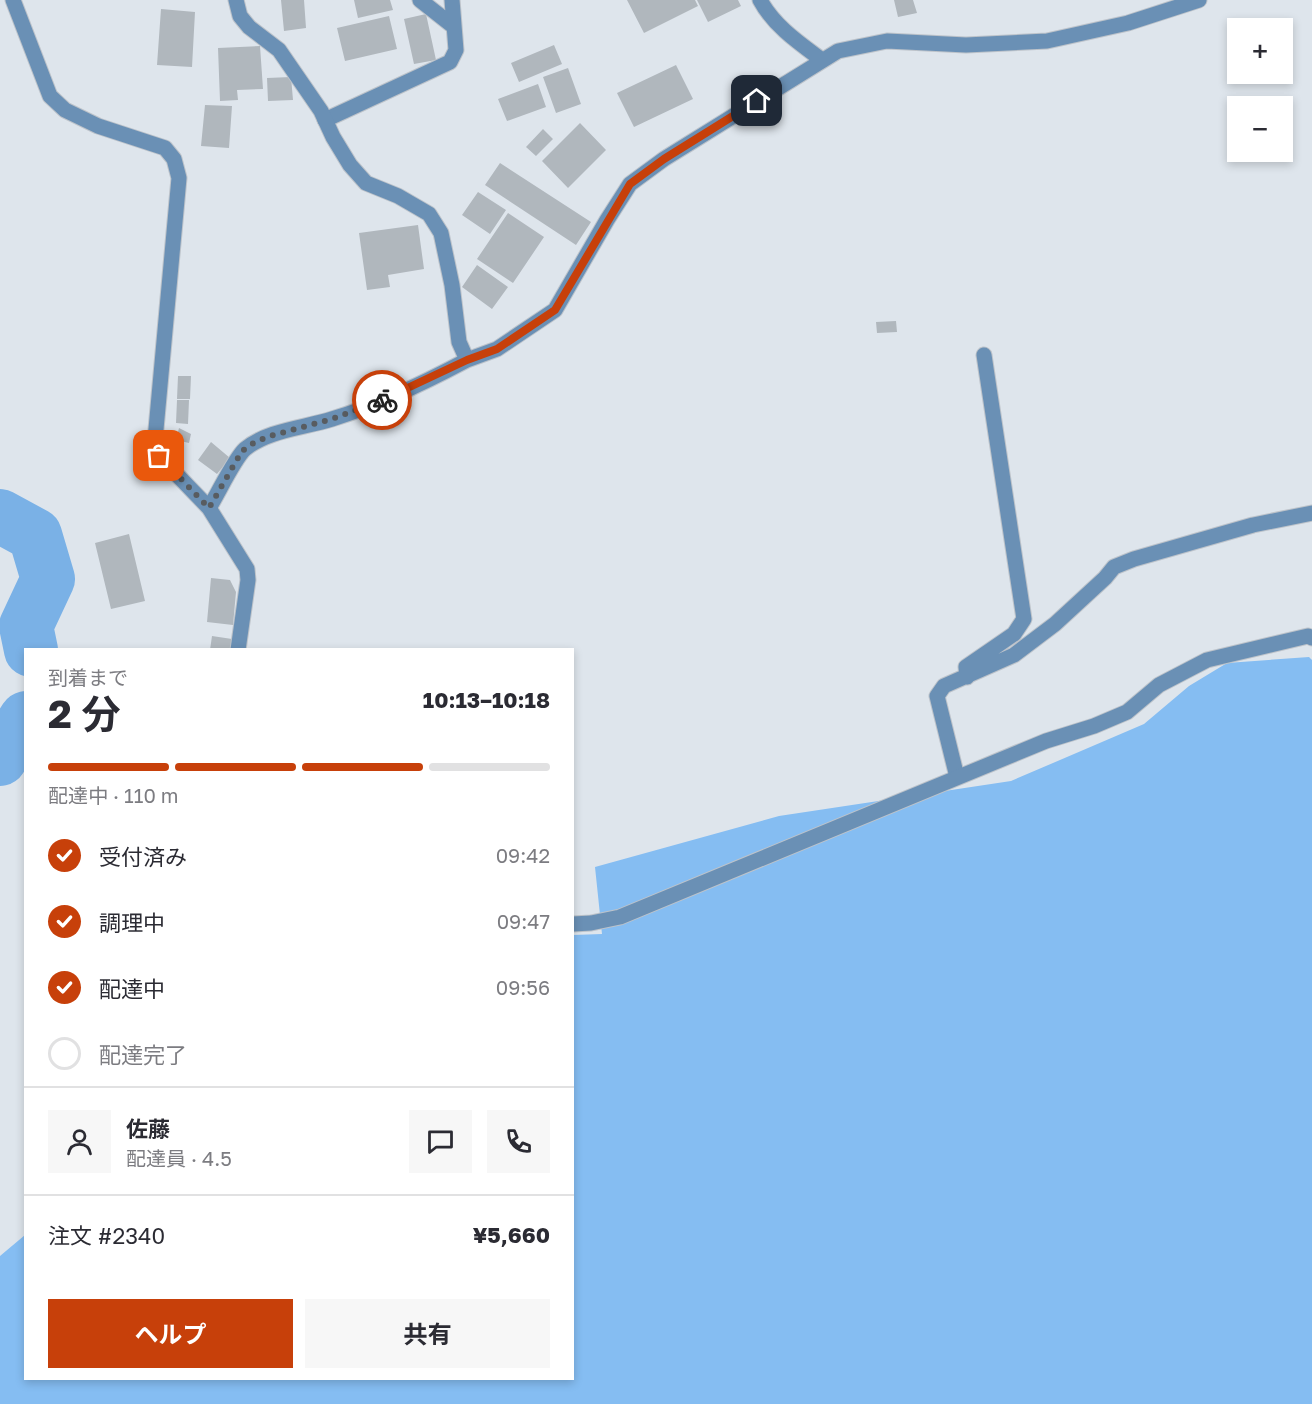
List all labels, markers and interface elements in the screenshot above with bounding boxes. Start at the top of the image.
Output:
map controls [1227,18,1293,162]
button: + [1227,18,1293,84]
pin [731,75,782,126]
icon: home [740,84,773,117]
button: − [1227,96,1293,162]
courier [352,370,412,430]
icon: bike [366,384,399,417]
pin [133,430,184,481]
icon: bag [142,439,175,472]
text: 到着まで [48,665,128,689]
text: 10:13–10:18 [423,686,550,713]
text: 2 分 [48,690,121,737]
text: 配達中 · 110 m [48,783,179,807]
icon: check [48,839,81,872]
text: 受付済み [99,843,187,870]
text: 09:42 [496,843,550,867]
icon: check [48,905,81,938]
text: 調理中 [99,909,165,936]
text: 09:47 [497,909,550,933]
icon: check [48,971,81,1004]
text: 配達中 [99,975,165,1002]
text: 09:56 [496,975,550,999]
text: 配達完了 [99,1041,187,1068]
button: person [48,1110,111,1173]
button: chat [409,1110,472,1173]
button: phone [487,1110,550,1173]
text: 佐藤 [126,1115,170,1142]
text: 配達員 · 4.5 [126,1146,232,1170]
text: ¥5,660 [473,1221,550,1248]
text: 注文 #2340 [48,1222,165,1249]
button: ヘルプ [48,1299,293,1368]
button: 共有 [305,1299,550,1368]

